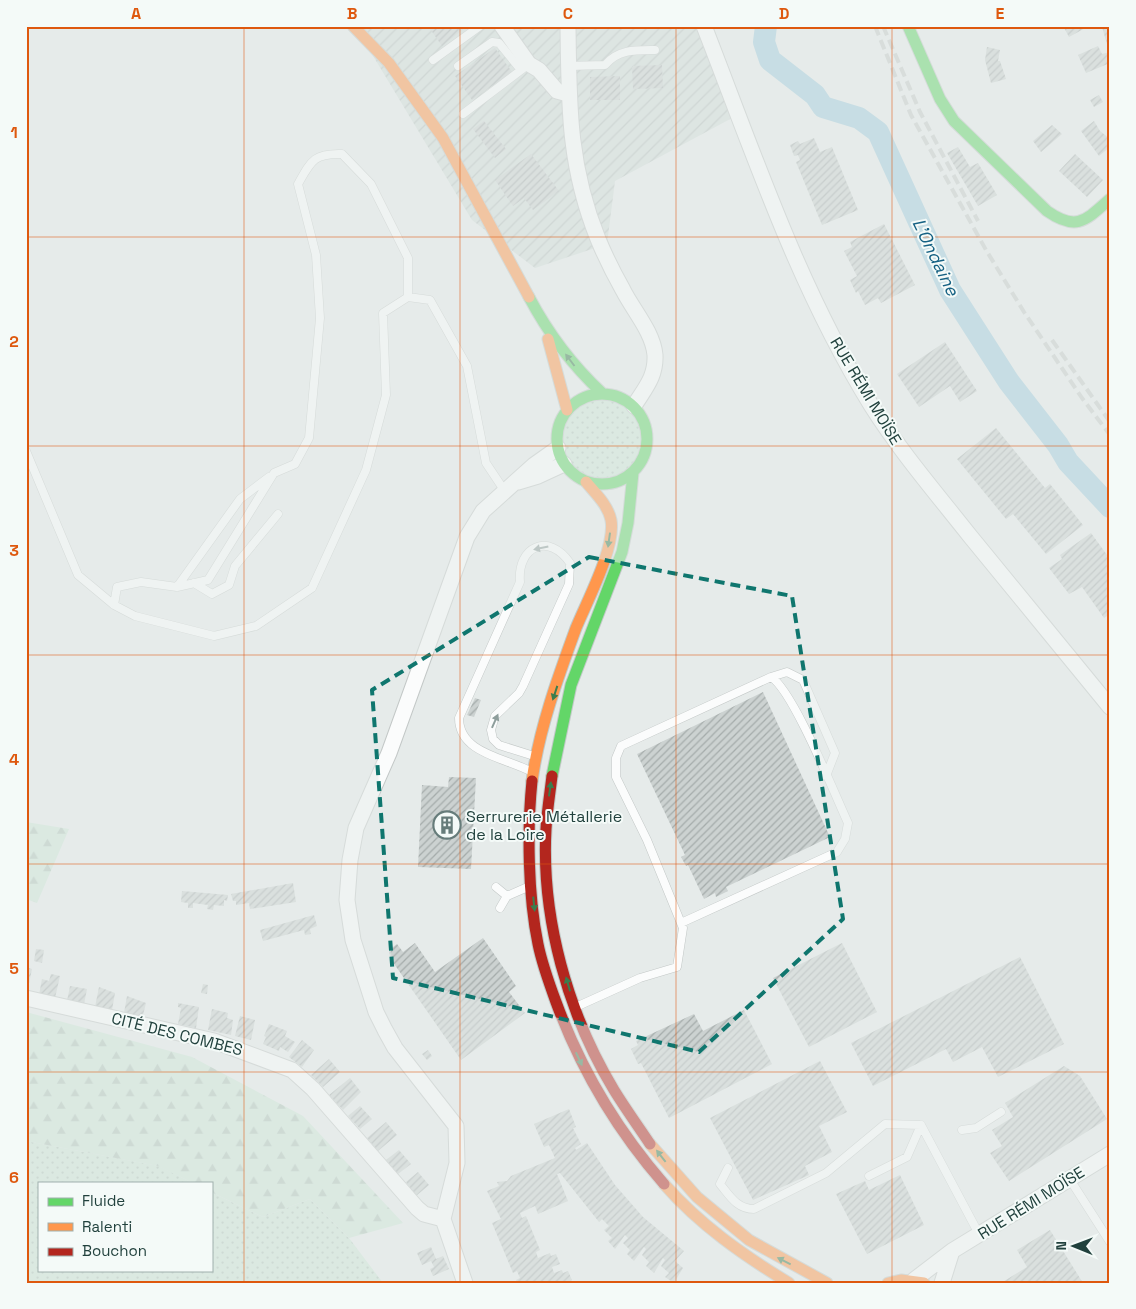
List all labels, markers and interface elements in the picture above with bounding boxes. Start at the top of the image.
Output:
text: A [131,3,141,24]
text: B [347,3,357,24]
text: C [563,3,573,24]
text: D [779,3,789,24]
text: E [996,3,1005,24]
text: 1 [10,122,18,143]
water label: L'Ondaine [907,214,965,301]
text: 2 [9,331,19,352]
street label: RUE RÉMI MOÏSE [826,333,906,449]
one-way arrow [565,354,576,367]
one-way arrow [605,532,613,548]
text: 3 [9,540,19,561]
one-way arrow [534,544,549,552]
one-way arrow [551,686,559,701]
one-way arrow [491,714,499,728]
text: 4 [9,749,19,770]
one-way arrow [546,781,554,797]
place label: Serrurerie Métallerie de la Loire [466,806,622,845]
building icon: Serrurerie Métallerie de la Loire [432,810,462,840]
one-way arrow [530,897,538,913]
text: 5 [9,958,19,979]
one-way arrow [563,976,571,991]
street label: CITÉ DES COMBES [109,1008,245,1060]
one-way arrow [575,1052,583,1066]
one-way arrow [656,1149,666,1163]
street label: RUE RÉMI MOÏSE [974,1162,1088,1244]
text: 6 [9,1167,19,1188]
legend [38,1182,212,1272]
text: Fluide [82,1191,125,1210]
text: Ralenti [82,1217,132,1236]
north arrow [1048,1222,1098,1272]
text: Bouchon [82,1241,147,1260]
text: N [1052,1241,1070,1251]
one-way arrow [777,1257,791,1265]

